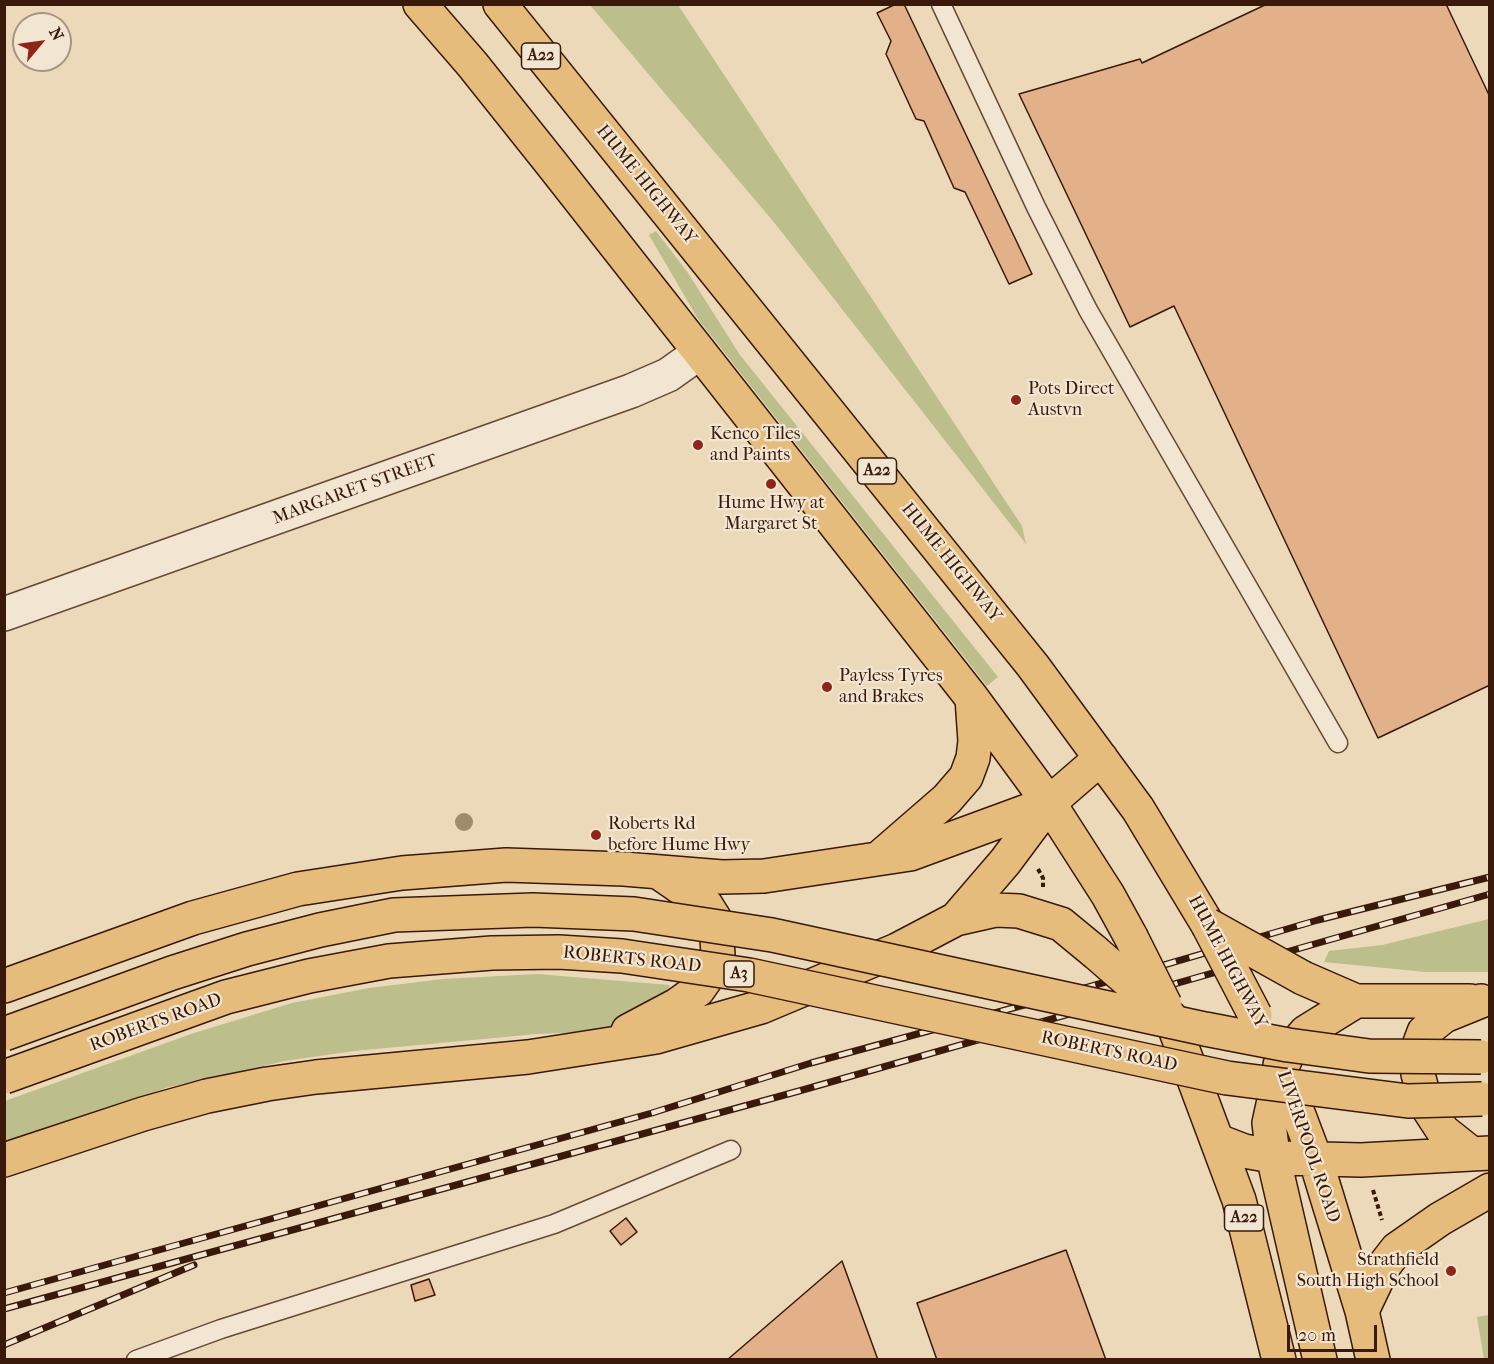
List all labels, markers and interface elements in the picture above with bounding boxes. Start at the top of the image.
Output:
north arrow [12,12,72,72]
text: N [45,24,68,44]
road number: A22 [522,43,560,69]
street label: HUME HIGHWAY [591,121,701,249]
place label: Pots Direct Austvn [1028,379,1114,422]
marker: Pots Direct Austvn [1009,393,1023,407]
place label: Kenco Tiles and Paints [710,424,800,466]
marker: Kenco Tiles and Paints [691,438,705,452]
street label: MARGARET STREET [270,450,440,530]
road number: A22 [858,458,896,484]
marker: Hume Hwy at Margaret St [764,477,778,491]
place label: Hume Hwy at Margaret St [717,493,825,536]
street label: HUME HIGHWAY [896,499,1006,627]
place label: Payless Tyres and Brakes [839,666,943,708]
marker: Payless Tyres and Brakes [820,680,834,694]
place label: Roberts Rd before Hume Hwy [608,814,750,856]
marker: Roberts Rd before Hume Hwy [589,828,603,842]
street label: HUME HIGHWAY [1183,892,1271,1032]
street label: ROBERTS ROAD [562,942,702,978]
road number: A3 [724,961,754,987]
street label: ROBERTS ROAD [87,989,225,1057]
street label: ROBERTS ROAD [1039,1027,1179,1077]
street label: LIVERPOOL ROAD [1272,1068,1344,1226]
road number: A22 [1224,1205,1264,1231]
place label: Strathfield South High School [1297,1250,1439,1292]
marker: Strathfield South High School [1444,1264,1458,1278]
scale bar [1290,1313,1380,1351]
text: 20 m [1298,1325,1336,1346]

